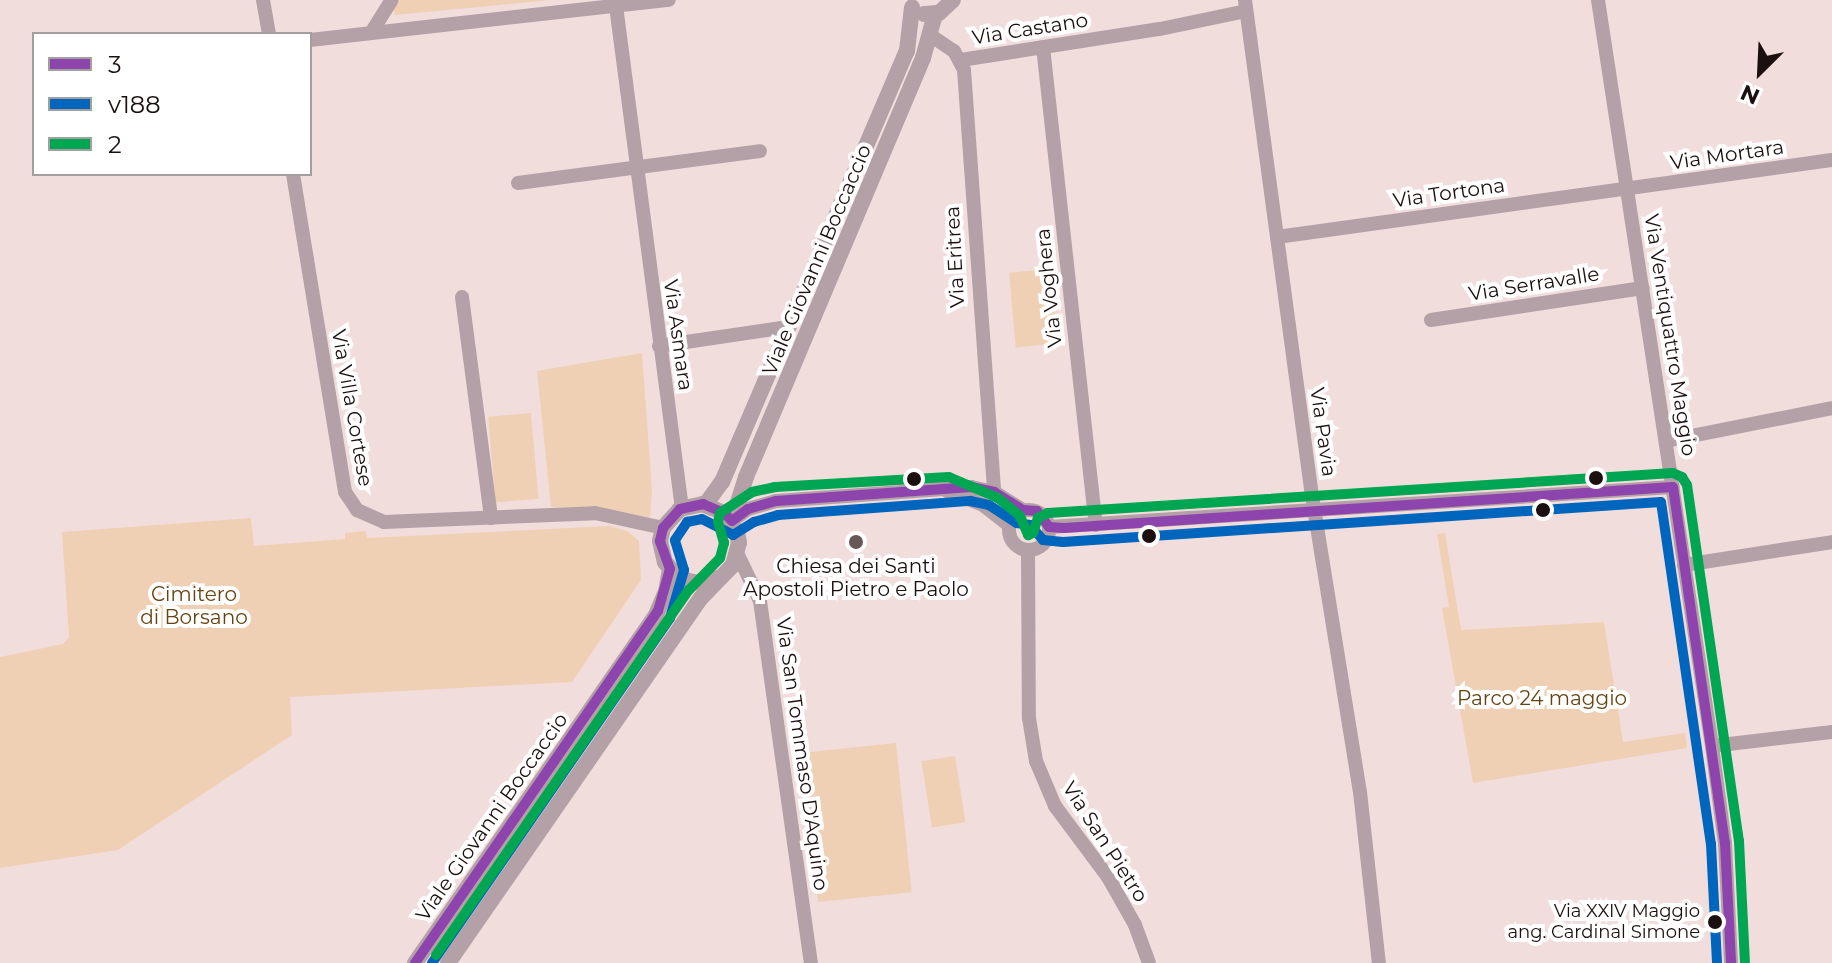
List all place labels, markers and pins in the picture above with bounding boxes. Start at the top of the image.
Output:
unlabelled marker [1588,470,1604,486]
unlabelled marker [906,471,922,487]
unlabelled marker [1535,502,1551,518]
unlabelled marker [1141,528,1157,544]
marker: Chiesa dei Santi Apostoli Pietro e Paolo [847,533,865,551]
place label: Chiesa dei Santi Apostoli Pietro e Paolo [743,554,969,601]
place label: Via XXIV Maggio ang. Cardinal Simone [1507,901,1700,944]
marker: Via XXIV Maggio ang. Cardinal Simone [1707,914,1723,930]

